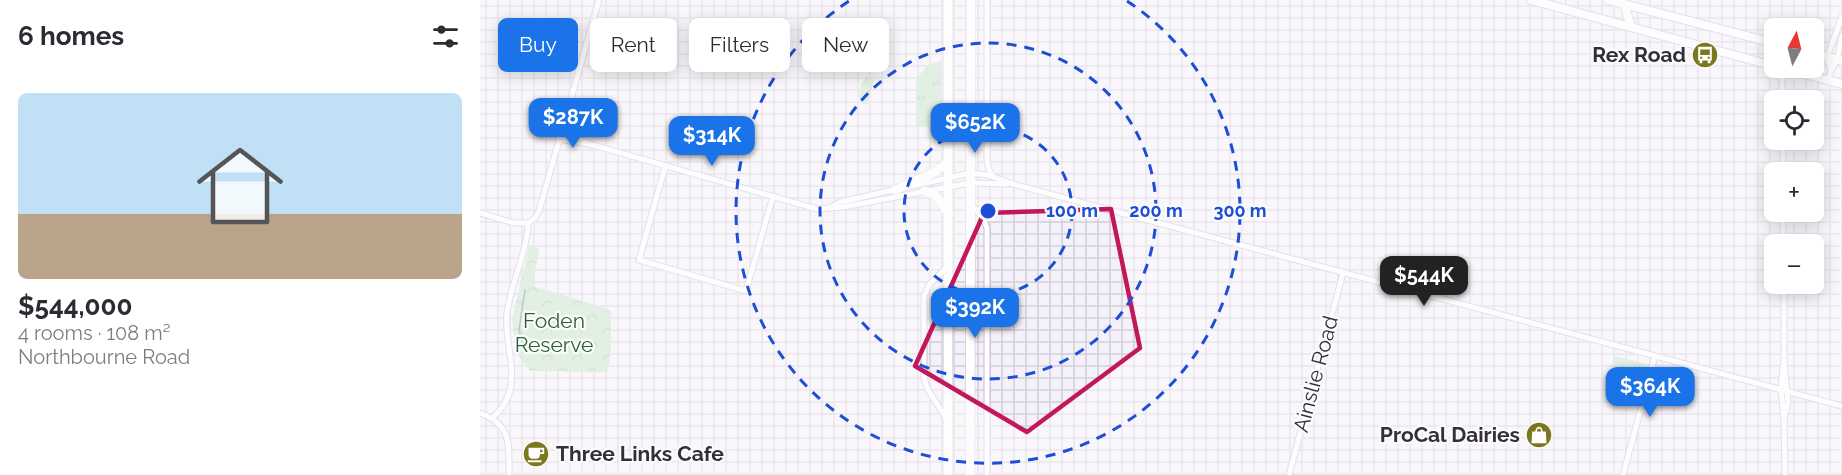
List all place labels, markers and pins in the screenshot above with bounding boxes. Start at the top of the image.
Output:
bus stop icon: Rex Road [1690,40,1720,70]
place label: Rex Road [1592,42,1686,67]
pin: $287K [531,98,615,149]
pin: $652K [933,103,1017,154]
pin: $314K [670,116,754,167]
centre of rings [978,201,998,221]
pin: $544K [1382,256,1466,307]
pin: $392K [933,288,1017,339]
pin: $364K [1608,367,1692,418]
shop icon: ProCal Dairies [1524,420,1554,450]
place label: ProCal Dairies [1380,422,1520,447]
cafe icon: Three Links Cafe [521,439,551,469]
place label: Three Links Cafe [556,441,724,466]

